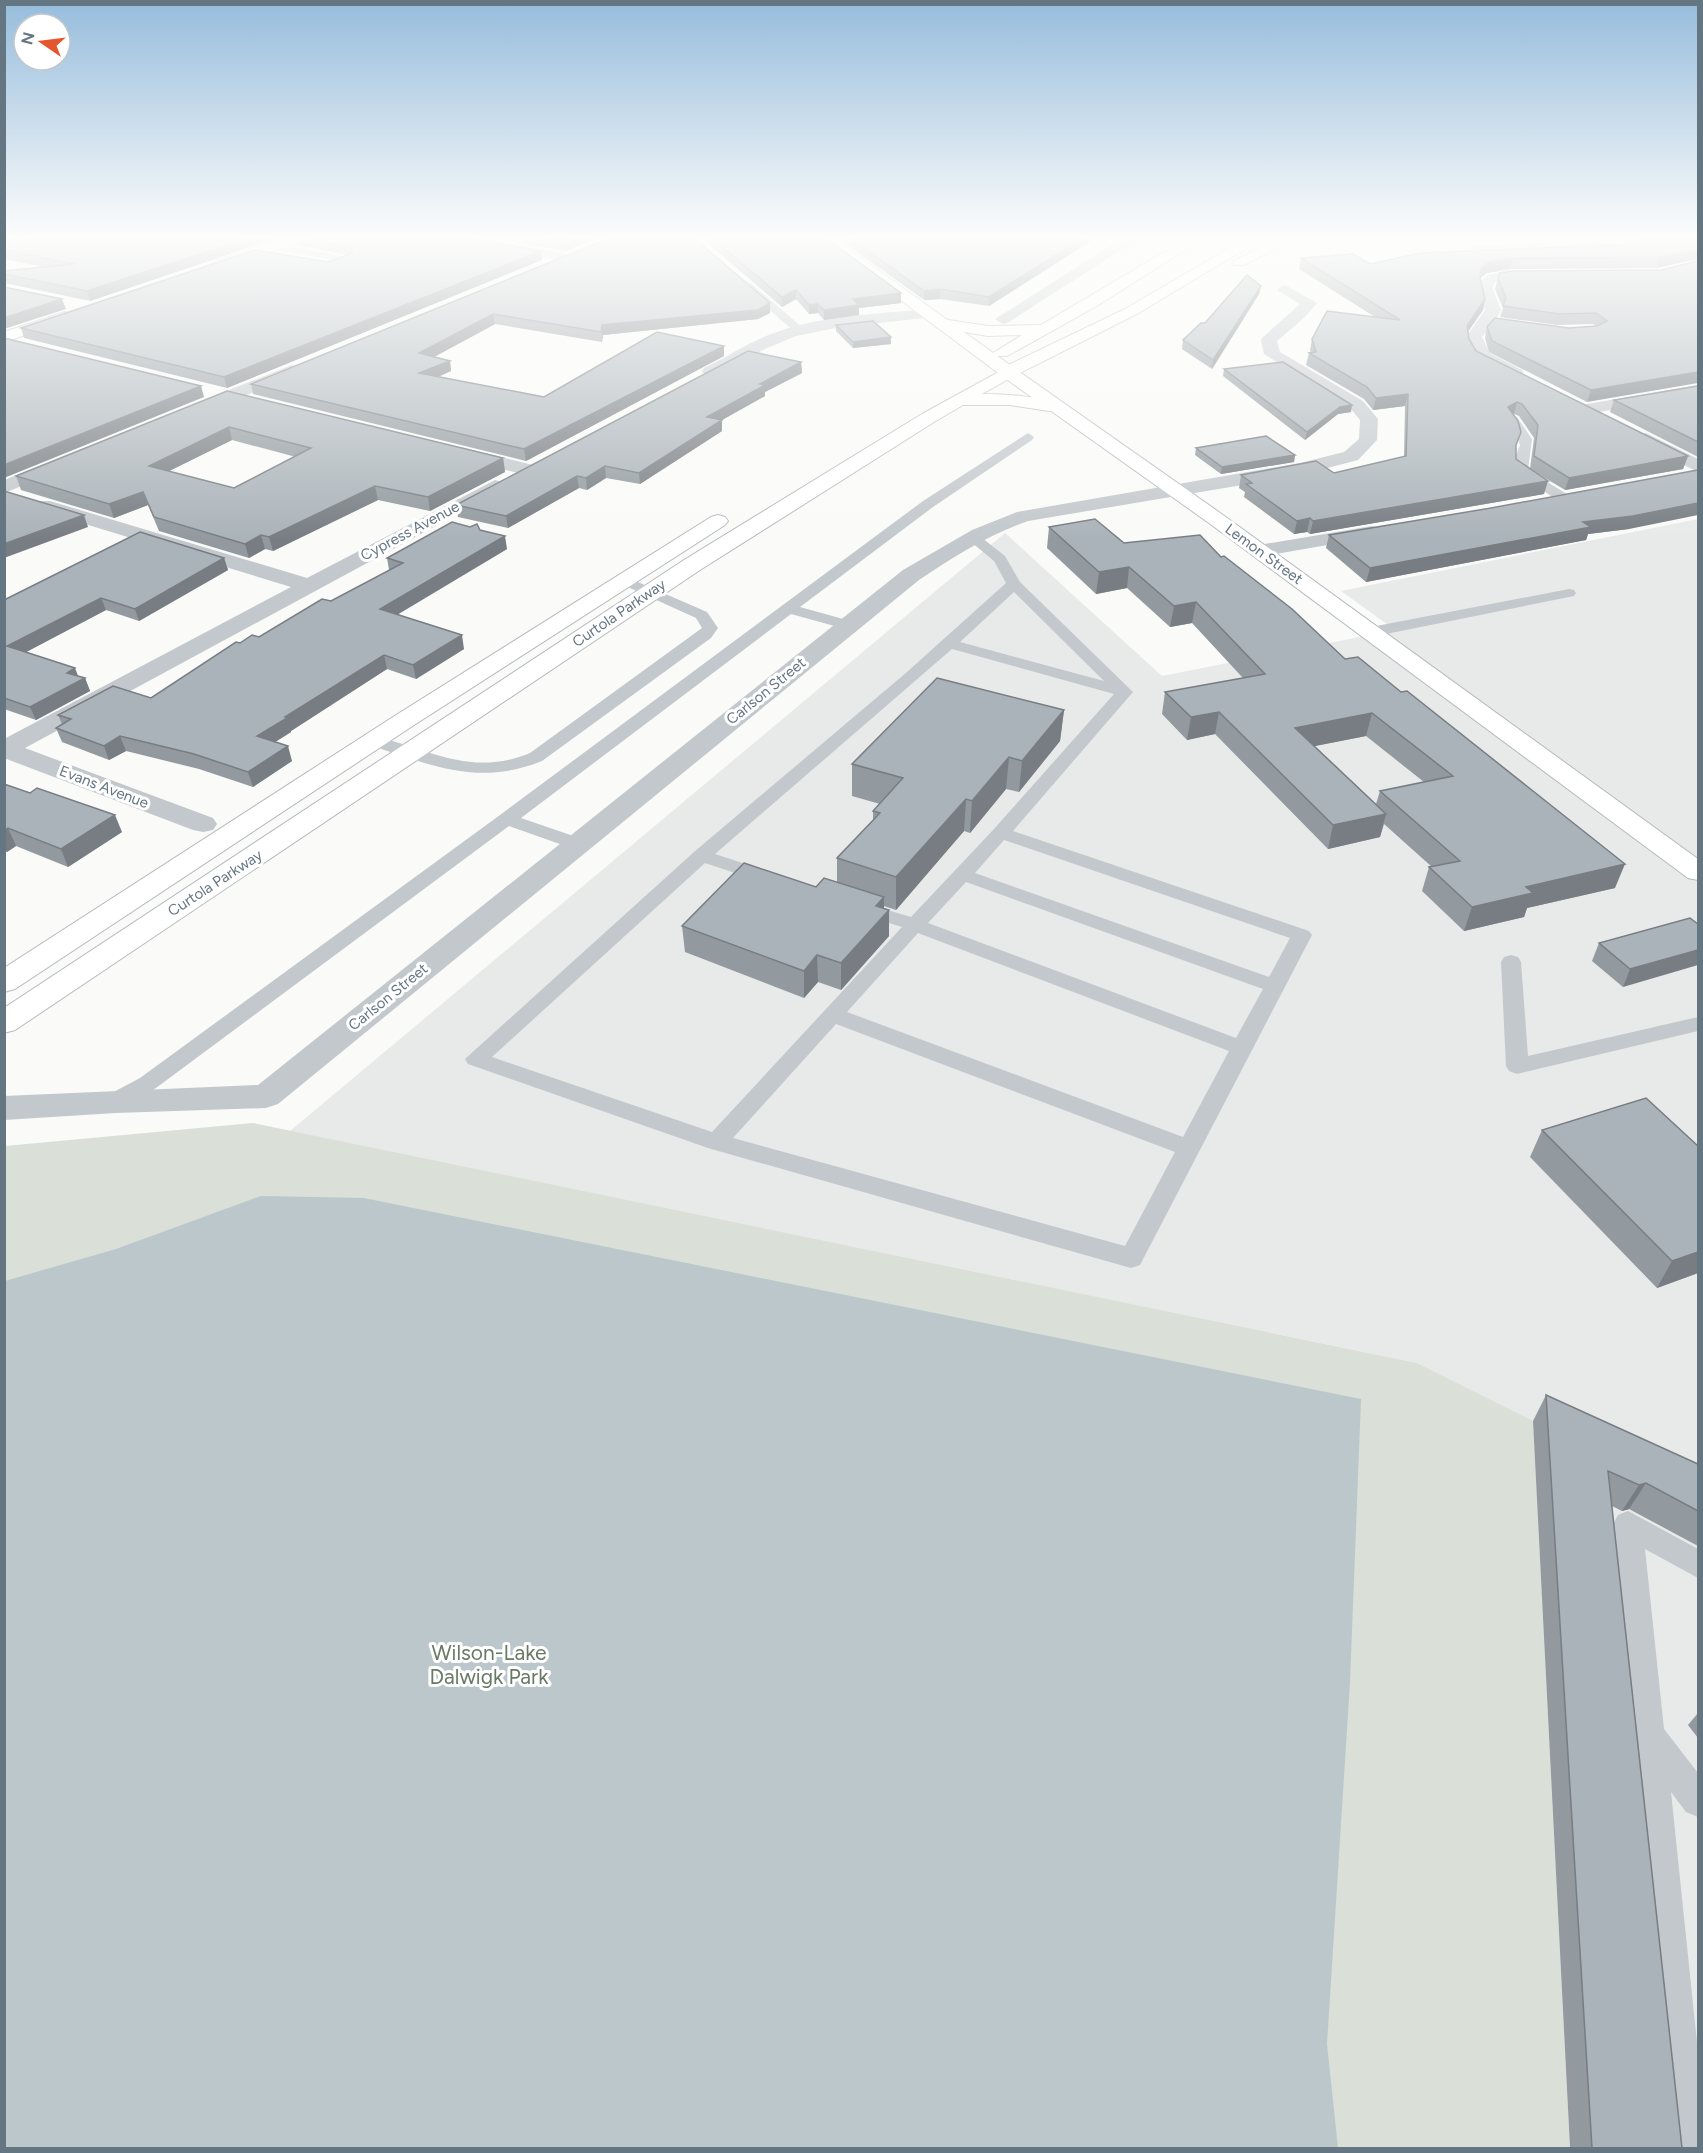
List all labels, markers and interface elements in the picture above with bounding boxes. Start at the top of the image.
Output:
north arrow [12,12,72,72]
text: N [17,30,39,47]
street label: Cypress Avenue [358,497,462,565]
street label: Lemon Street [1222,520,1307,588]
street label: Curtola Parkway [569,575,669,651]
street label: Carlson Street [723,653,809,728]
street label: Evans Avenue [57,762,151,812]
street label: Curtola Parkway [164,846,266,920]
street label: Carlson Street [345,959,431,1034]
park label: Wilson-Lake Dalwigk Park [430,1640,549,1689]

